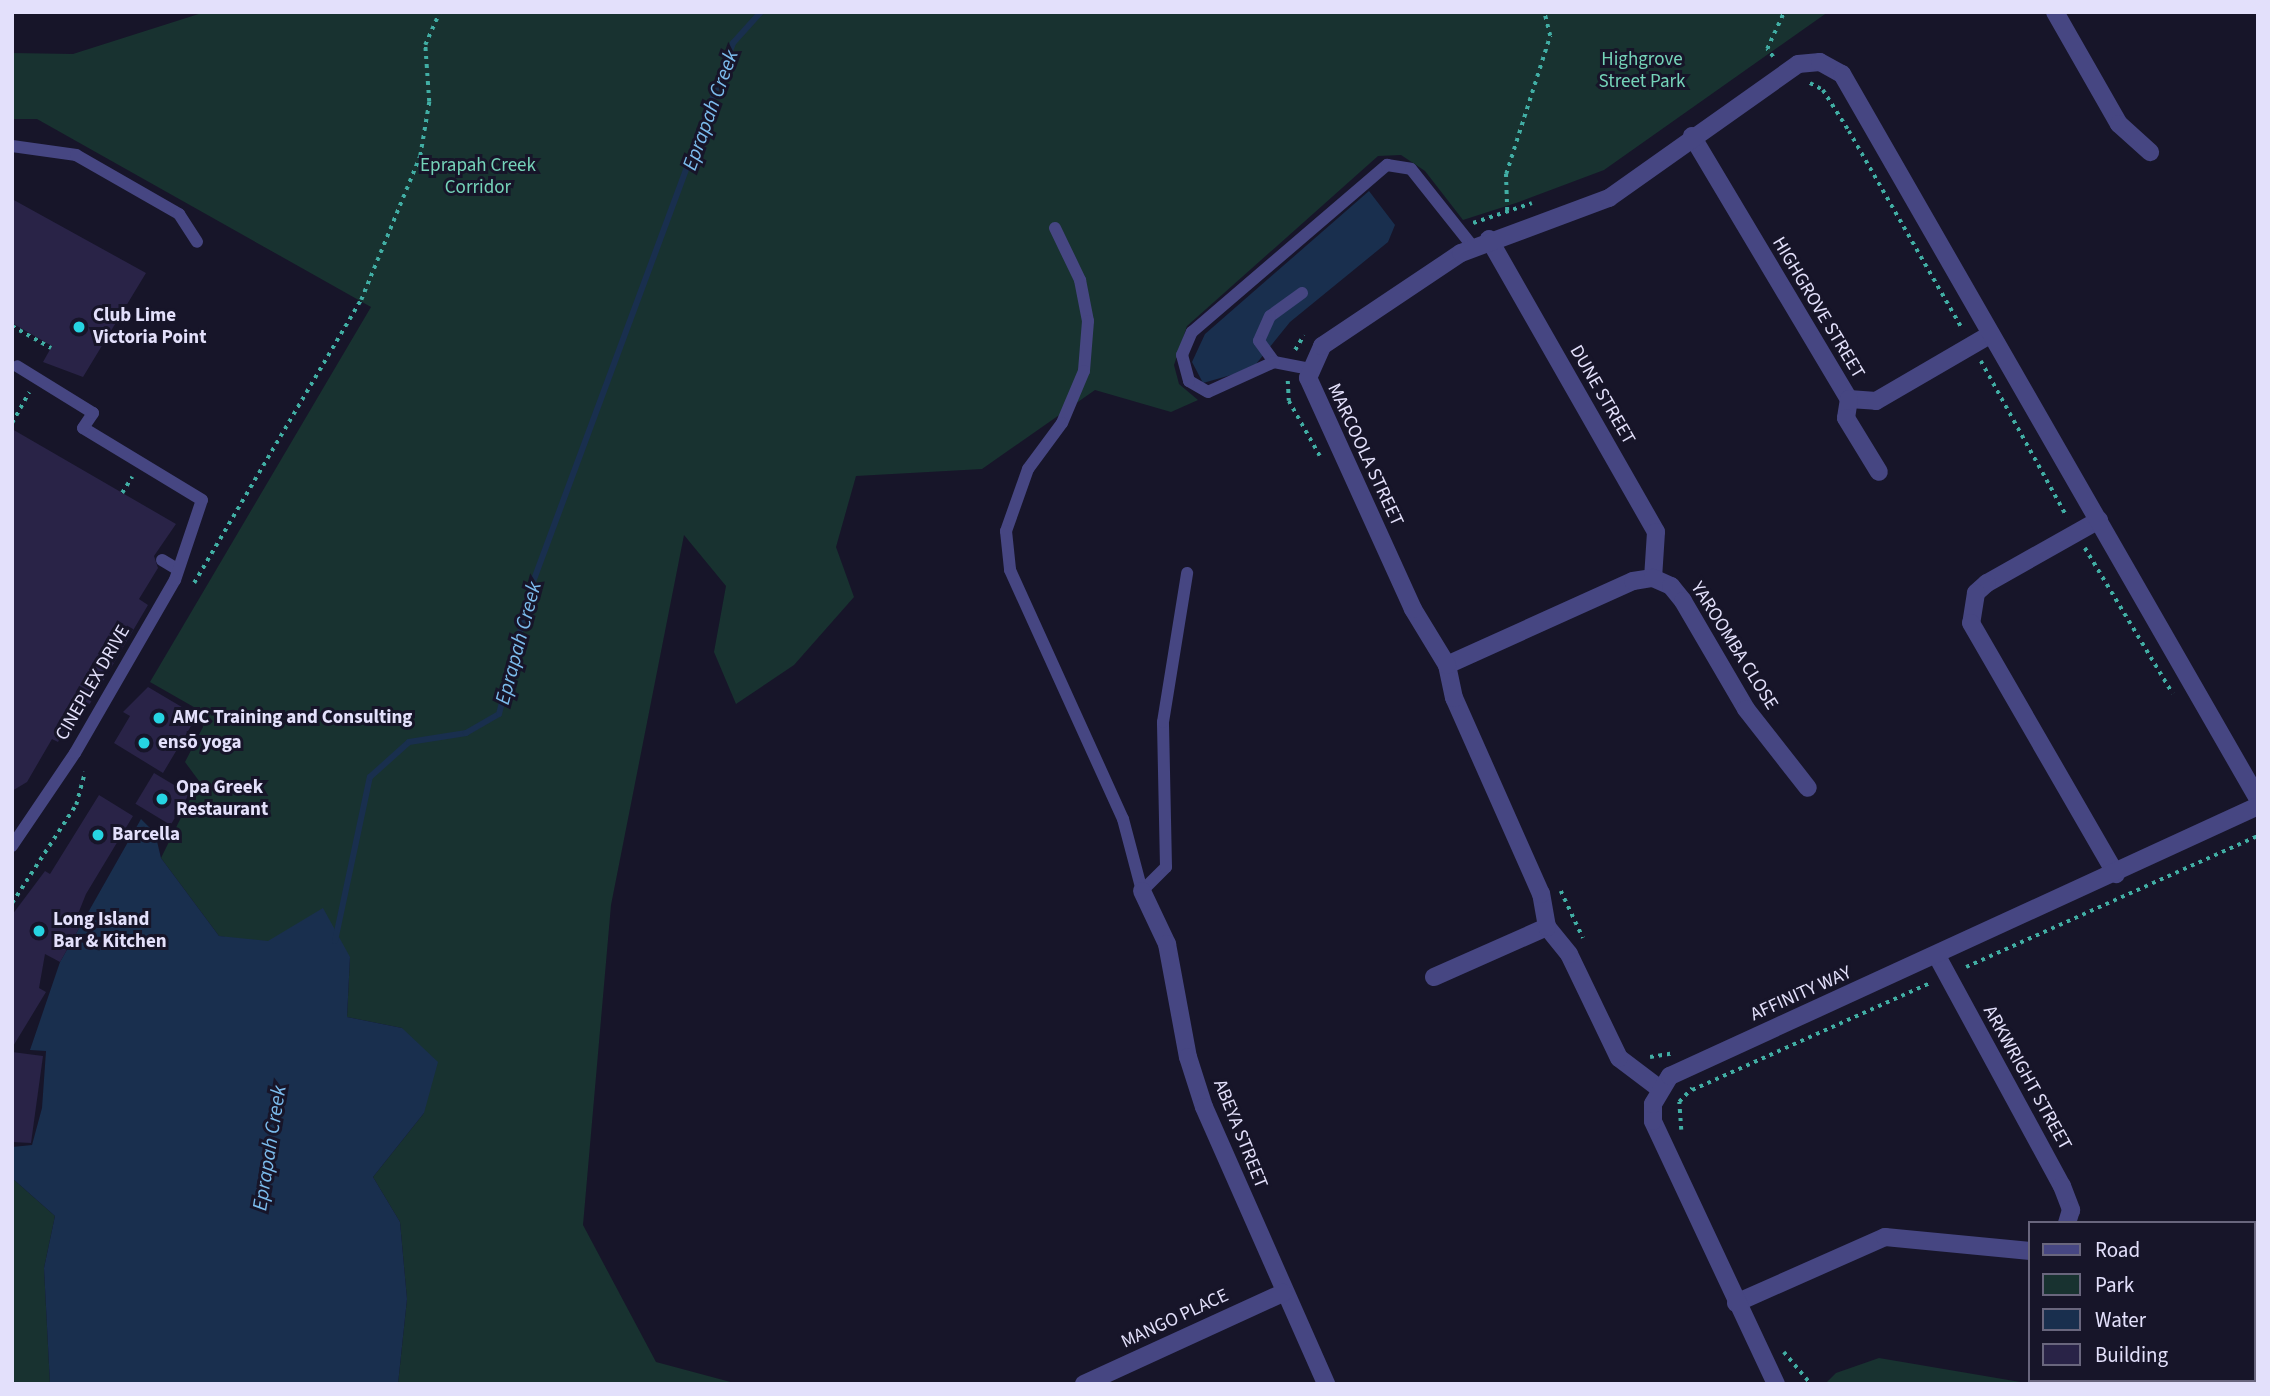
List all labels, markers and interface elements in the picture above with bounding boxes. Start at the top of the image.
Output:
water label: Eprapah Creek [677,46,743,174]
park label: Highgrove Street Park [1599,49,1685,93]
park label: Eprapah Creek Corridor [420,155,536,199]
street label: HIGHGROVE STREET [1767,233,1869,383]
place label: Club Lime Victoria Point [93,305,206,349]
marker: Club Lime Victoria Point [71,319,87,335]
street label: DUNE STREET [1564,341,1640,449]
street label: MARCOOLA STREET [1322,380,1408,530]
street label: YAROOMBA CLOSE [1685,578,1783,714]
water label: Eprapah Creek [489,579,547,707]
street label: CINEPLEX DRIVE [51,621,135,745]
place label: AMC Training and Consulting [173,707,412,729]
marker: AMC Training and Consulting [151,710,167,726]
place label: ensō yoga [158,732,242,754]
marker: ensō yoga [136,735,152,751]
place label: Opa Greek Restaurant [176,777,268,821]
marker: Opa Greek Restaurant [154,791,170,807]
place label: Barcella [112,824,180,846]
marker: Barcella [90,827,106,843]
place label: Long Island Bar & Kitchen [53,909,167,953]
marker: Long Island Bar & Kitchen [31,923,47,939]
street label: AFFINITY WAY [1747,962,1855,1026]
street label: ARKWRIGHT STREET [1978,1002,2076,1154]
street label: ABEYA STREET [1208,1076,1272,1192]
water label: Eprapah Creek [247,1084,291,1212]
legend [2028,1221,2256,1382]
text: Road [2095,1235,2140,1265]
text: Park [2095,1270,2134,1300]
street label: MANGO PLACE [1118,1284,1232,1354]
text: Water [2095,1305,2146,1335]
text: Building [2095,1340,2168,1370]

